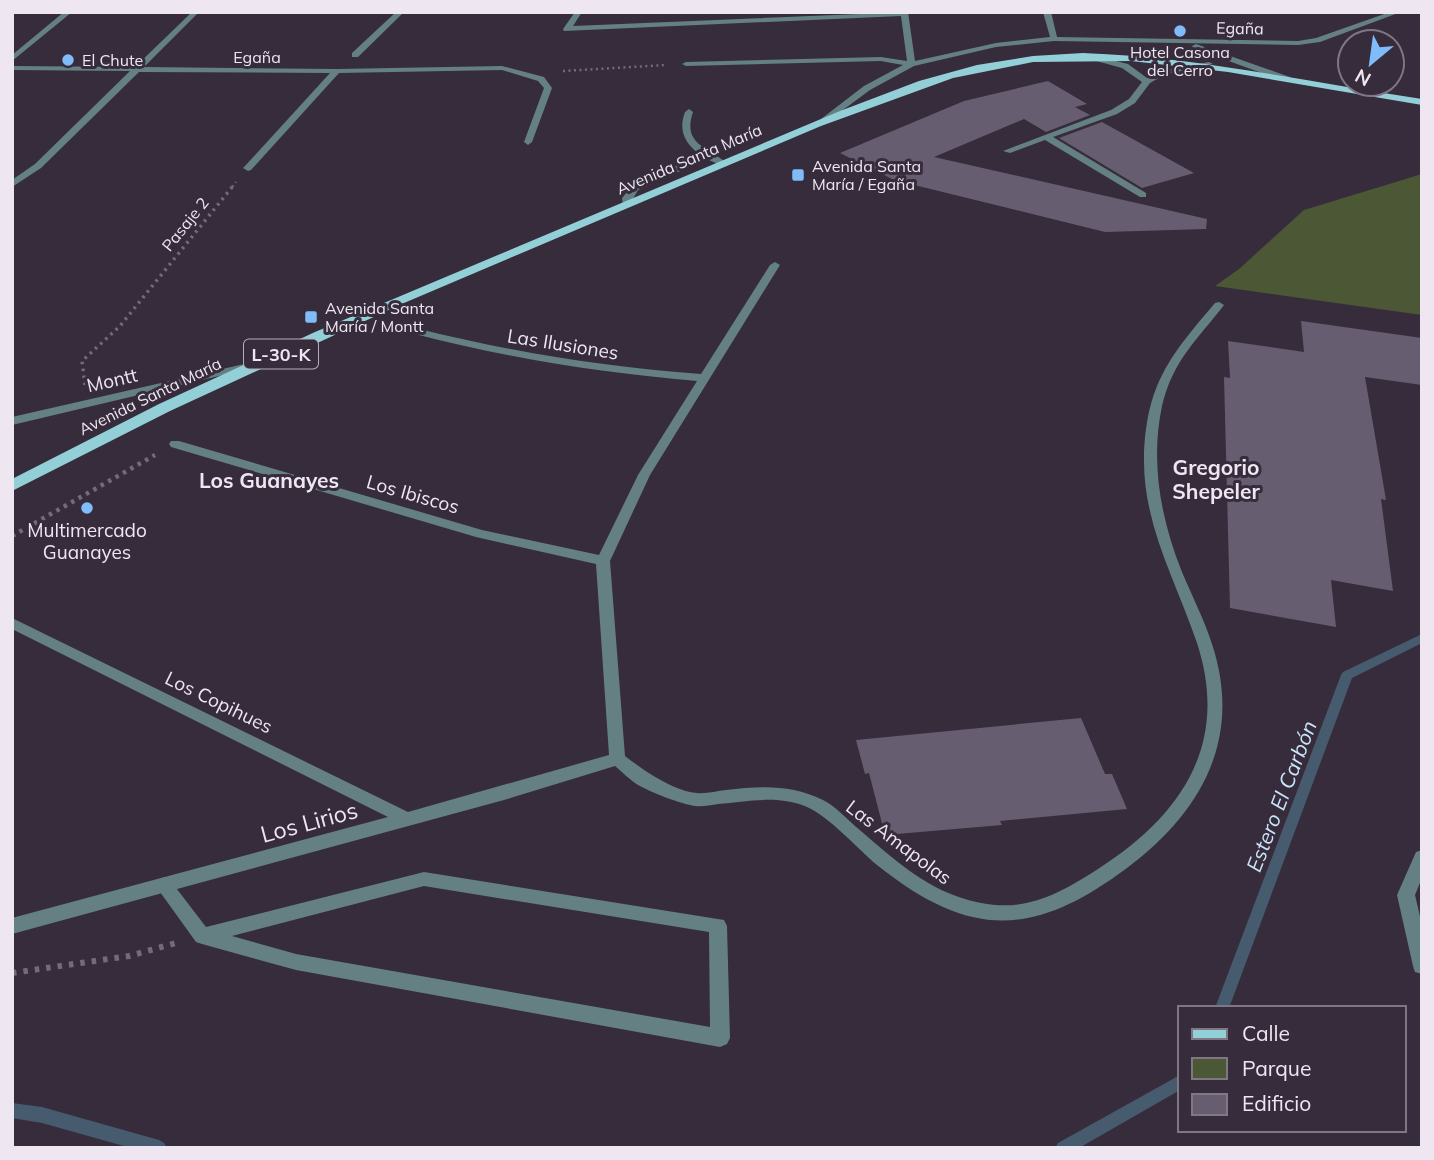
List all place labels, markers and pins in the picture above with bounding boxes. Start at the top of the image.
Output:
marker: Hotel Casona del Cerro [1172,23,1188,39]
place label: Hotel Casona del Cerro [1130,42,1230,80]
place label: El Chute [82,50,143,70]
marker: El Chute [60,52,76,68]
place label: Avenida Santa María / Egaña [812,156,921,194]
marker: Avenida Santa María / Egaña [790,167,806,183]
place label: Avenida Santa María / Montt [325,298,434,336]
marker: Avenida Santa María / Montt [303,309,319,325]
marker: Multimercado Guanayes [79,500,95,516]
place label: Multimercado Guanayes [27,518,147,564]

